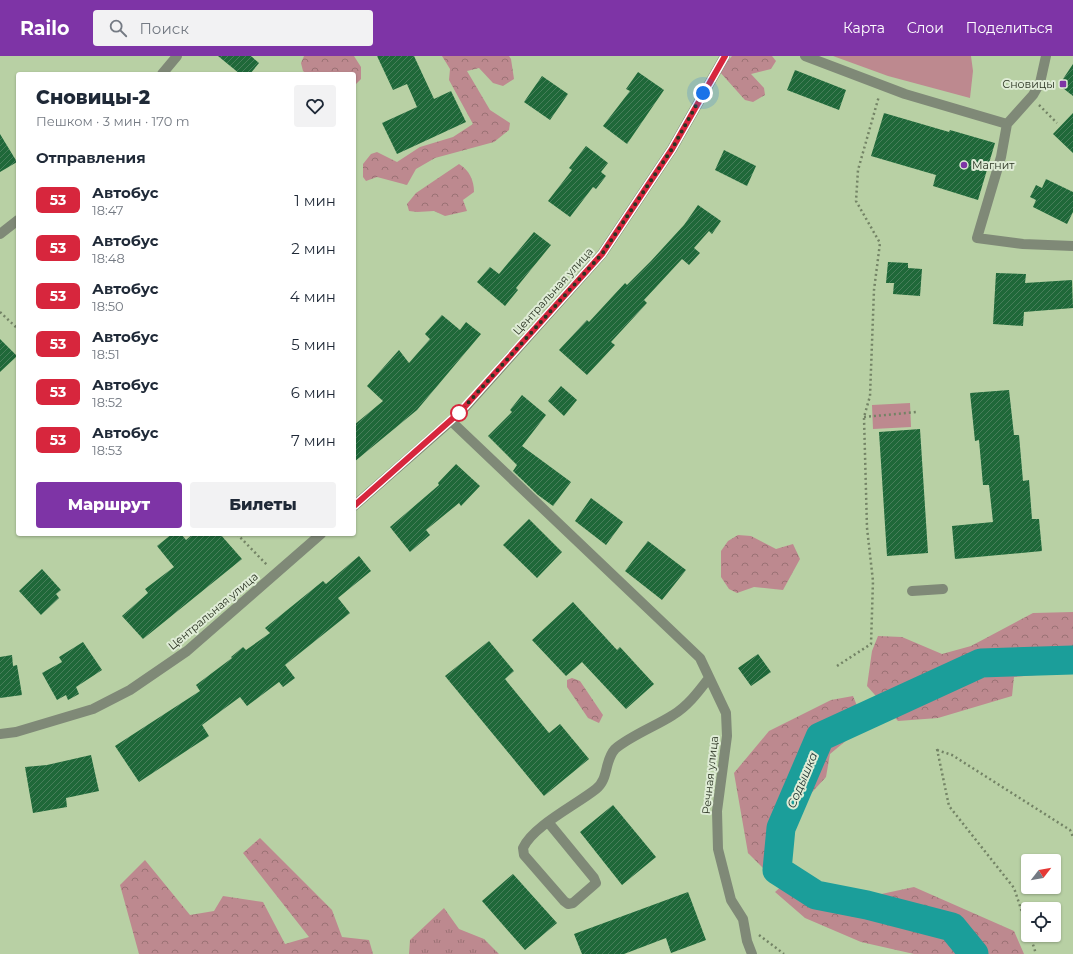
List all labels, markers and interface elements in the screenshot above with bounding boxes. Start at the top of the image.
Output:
search box [93,10,373,46]
text: Railo [20,17,69,40]
icon: search [107,17,129,39]
text: Поиск [139,19,189,38]
text: Карта [843,19,885,37]
text: Слои [907,19,944,37]
text: Поделиться [966,19,1053,37]
place label: Сновицы [1002,77,1055,91]
marker: Сновицы [1058,79,1068,89]
your location [693,83,713,103]
button: heart [294,85,336,127]
text: Сновицы-2 [36,86,150,109]
text: Пешком · 3 мин · 170 m [36,113,190,129]
text: Отправления [36,148,146,167]
place label: Магнит [972,158,1015,172]
marker: Магнит [959,160,969,170]
text: Автобус [92,183,159,202]
text: 53 [50,191,66,209]
text: 1 мин [294,191,336,210]
text: 18:47 [92,202,123,218]
text: Автобус [92,231,159,250]
text: 53 [50,239,66,257]
text: 2 мин [291,239,336,258]
street label: Центральная улица [510,244,596,338]
text: 18:48 [92,250,125,266]
text: Автобус [92,279,159,298]
text: 53 [50,287,66,305]
text: 4 мин [290,287,336,306]
text: 18:50 [92,298,124,314]
text: Автобус [92,327,159,346]
text: 53 [50,335,66,353]
text: 5 мин [291,335,336,354]
text: 18:51 [92,346,120,362]
text: Автобус [92,375,159,394]
text: 53 [50,383,66,401]
text: 6 мин [291,383,336,402]
text: 18:52 [92,394,122,410]
unlabelled marker [450,404,468,422]
text: Автобус [92,423,159,442]
text: 53 [50,431,66,449]
text: 7 мин [291,431,336,450]
text: 18:53 [92,442,122,458]
button: Маршрут [36,482,182,528]
button: Билеты [190,482,336,528]
street label: Центральная улица [165,569,261,653]
street label: Речная улица [699,735,721,815]
water label: Содышка [783,750,821,810]
north arrow [1021,854,1061,894]
map controls [1021,854,1061,942]
button: locate [1021,902,1061,942]

